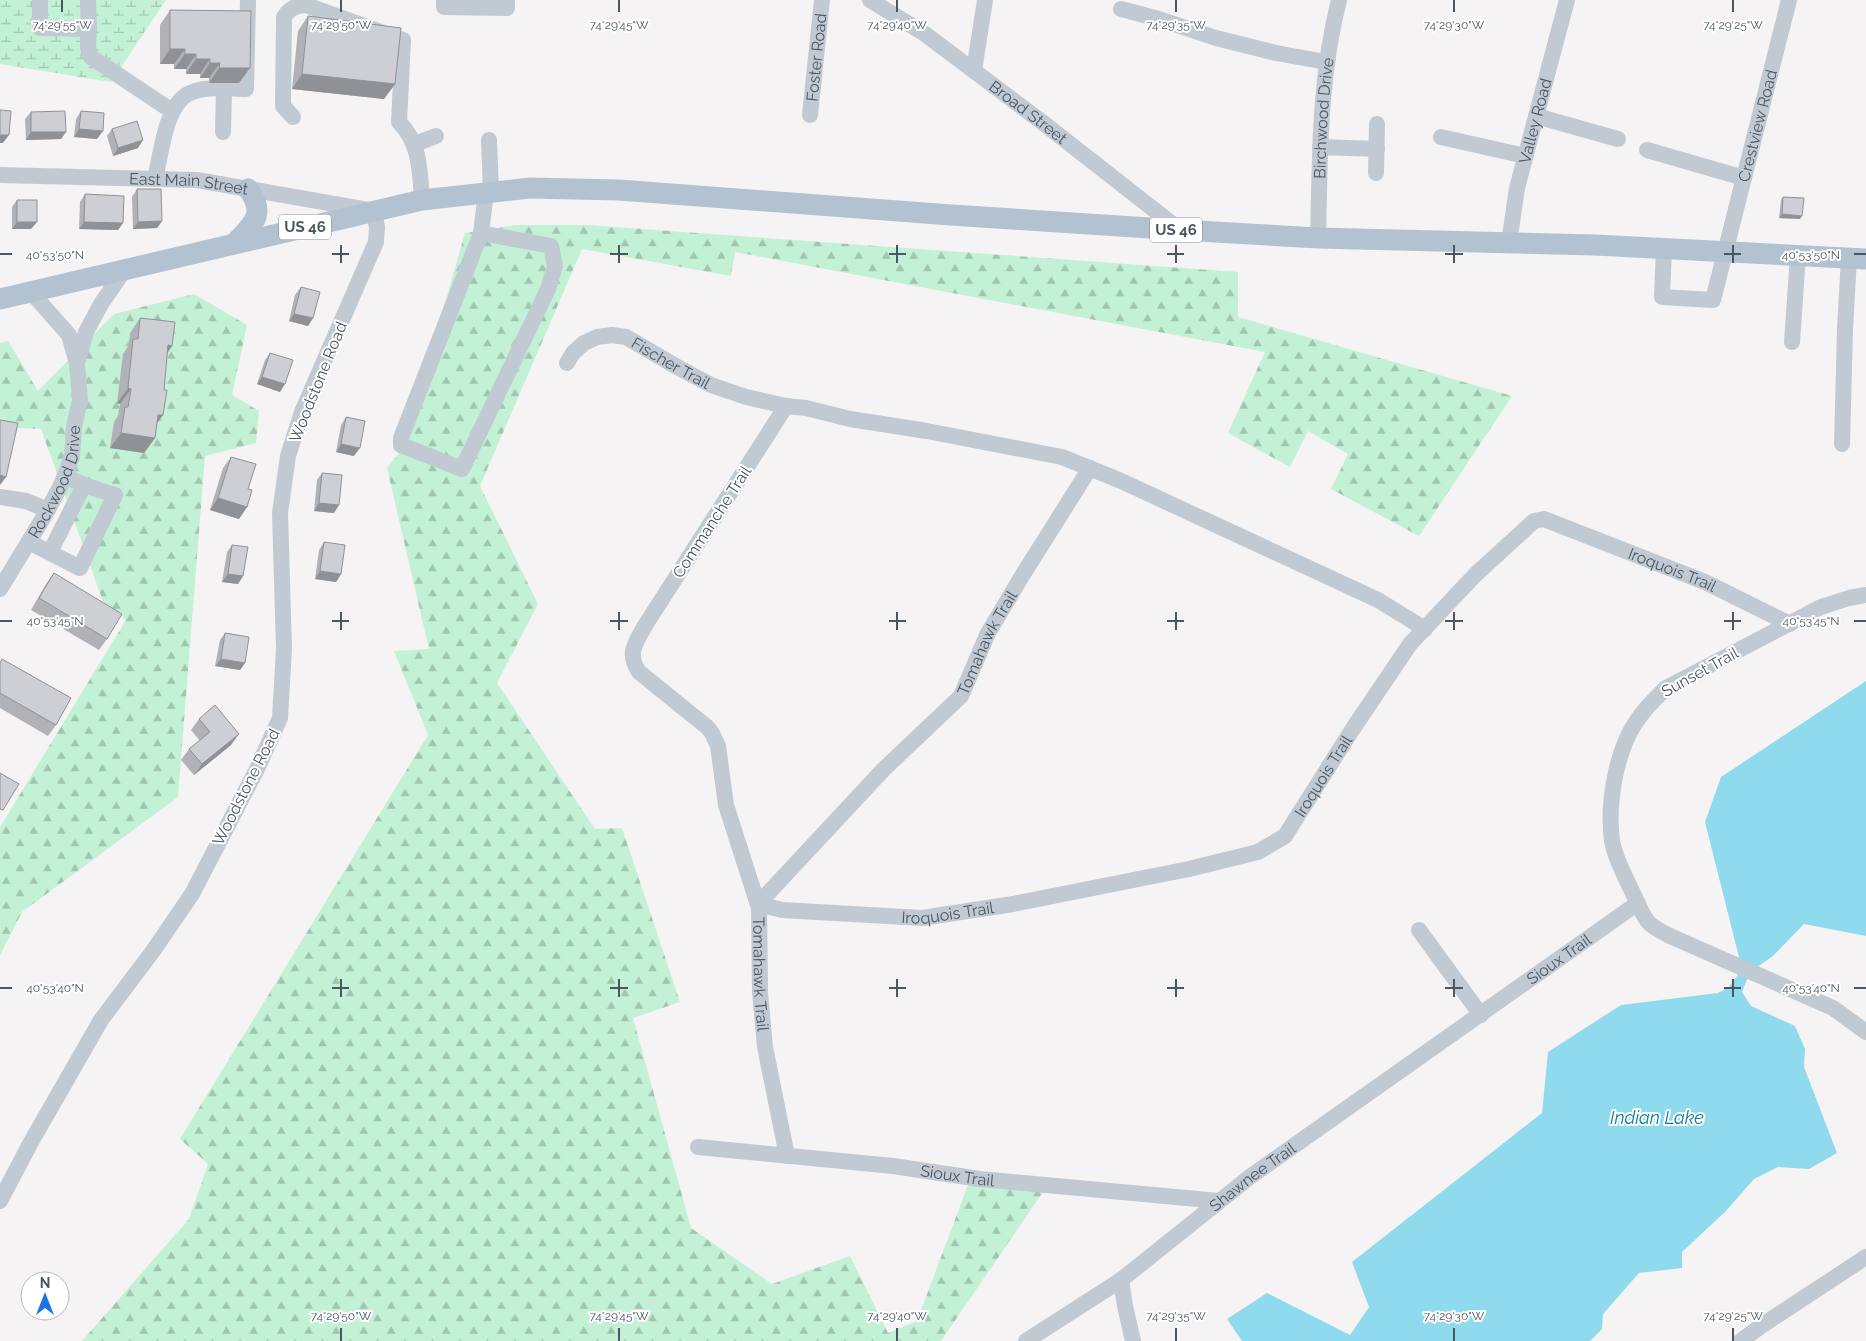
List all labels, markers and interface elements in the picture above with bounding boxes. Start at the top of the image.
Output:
street label: Foster Road [802,12,830,102]
text: 74°29'55"W [32,18,92,32]
text: 74°29'50"W [311,18,372,32]
text: 74°29'45"W [589,18,649,32]
text: 74°29'40"W [867,18,927,32]
text: 74°29'35"W [1146,18,1206,32]
text: 74°29'30"W [1424,18,1485,32]
text: 74°29'25"W [1703,18,1763,32]
street label: Birchwood Drive [1310,56,1337,179]
street label: Crestview Road [1734,67,1781,184]
street label: Broad Street [986,76,1071,148]
street label: Valley Road [1514,76,1555,166]
street label: East Main Street [129,169,250,198]
road number: US 46 [279,214,331,240]
road number: US 46 [1150,218,1202,242]
text: 40°53'50"N [26,248,84,262]
text: 40°53'50"N [1782,248,1840,262]
street label: Woodstone Road [285,319,351,445]
street label: Fischer Trail [628,333,714,393]
street label: Rockwood Drive [24,425,84,541]
street label: Commanche Trail [669,462,756,581]
street label: Iroquois Trail [1626,543,1720,596]
street label: Tomahawk Trail [953,586,1021,698]
text: 40°53'45"N [27,614,83,628]
text: 40°53'45"N [1783,614,1839,628]
street label: Sunset Trail [1658,643,1742,701]
street label: Woodstone Road [208,725,284,848]
street label: Iroquois Trail [1290,731,1356,820]
street label: Iroquois Trail [901,897,996,928]
street label: Tomahawk Trail [750,917,773,1033]
street label: Sioux Trail [1523,929,1595,988]
text: 40°53'40"N [26,981,84,995]
text: 40°53'40"N [1782,981,1840,995]
water label: Indian Lake [1610,1107,1704,1128]
street label: Shawnee Trail [1205,1138,1300,1215]
street label: Sioux Trail [919,1161,996,1190]
north arrow [20,1271,70,1321]
text: N [40,1275,50,1291]
text: 74°29'50"W [311,1309,372,1323]
text: 74°29'45"W [589,1309,649,1323]
text: 74°29'40"W [867,1309,927,1323]
text: 74°29'35"W [1146,1309,1206,1323]
text: 74°29'30"W [1424,1309,1485,1323]
text: 74°29'25"W [1703,1309,1763,1323]

